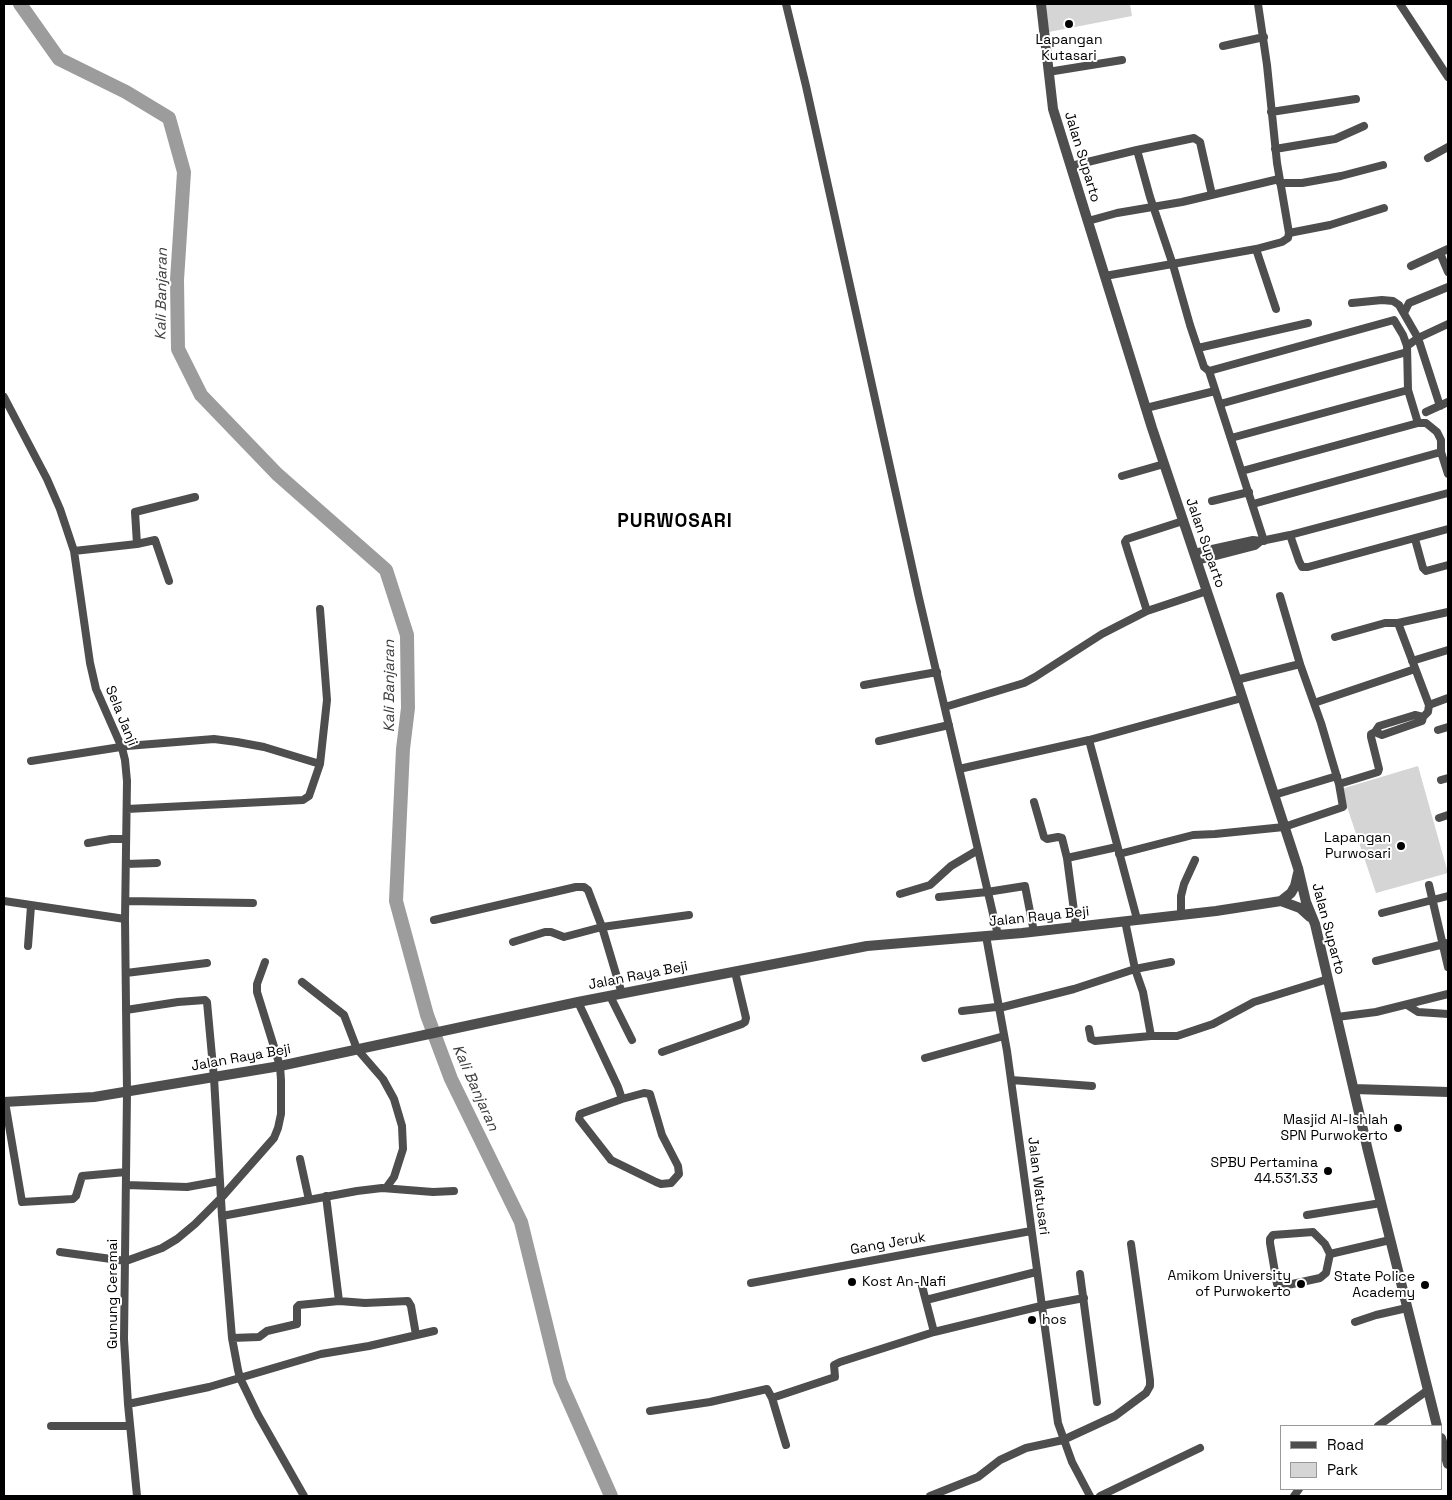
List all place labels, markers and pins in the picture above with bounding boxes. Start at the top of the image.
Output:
marker: Lapangan Kutasari [1063,18,1075,30]
place label: Lapangan Kutasari [1036,32,1102,64]
place label: Lapangan Purwosari [1324,830,1391,862]
marker: Lapangan Purwosari [1395,840,1407,852]
place label: Masjid Al-Ishlah SPN Purwokerto [1281,1112,1388,1144]
marker: Masjid Al-Ishlah SPN Purwokerto [1392,1122,1404,1134]
place label: SPBU Pertamina 44.531.33 [1211,1155,1318,1188]
marker: SPBU Pertamina 44.531.33 [1322,1165,1334,1177]
place label: Amikom University of Purwokerto [1167,1268,1291,1300]
place label: State Police Academy [1334,1269,1415,1302]
place label: Kost An-Nafi [862,1274,946,1290]
marker: Kost An-Nafi [846,1276,858,1288]
marker: Amikom University of Purwokerto [1295,1278,1307,1290]
marker: State Police Academy [1419,1279,1431,1291]
place label: hos [1042,1312,1067,1328]
marker: hos [1026,1314,1038,1326]

